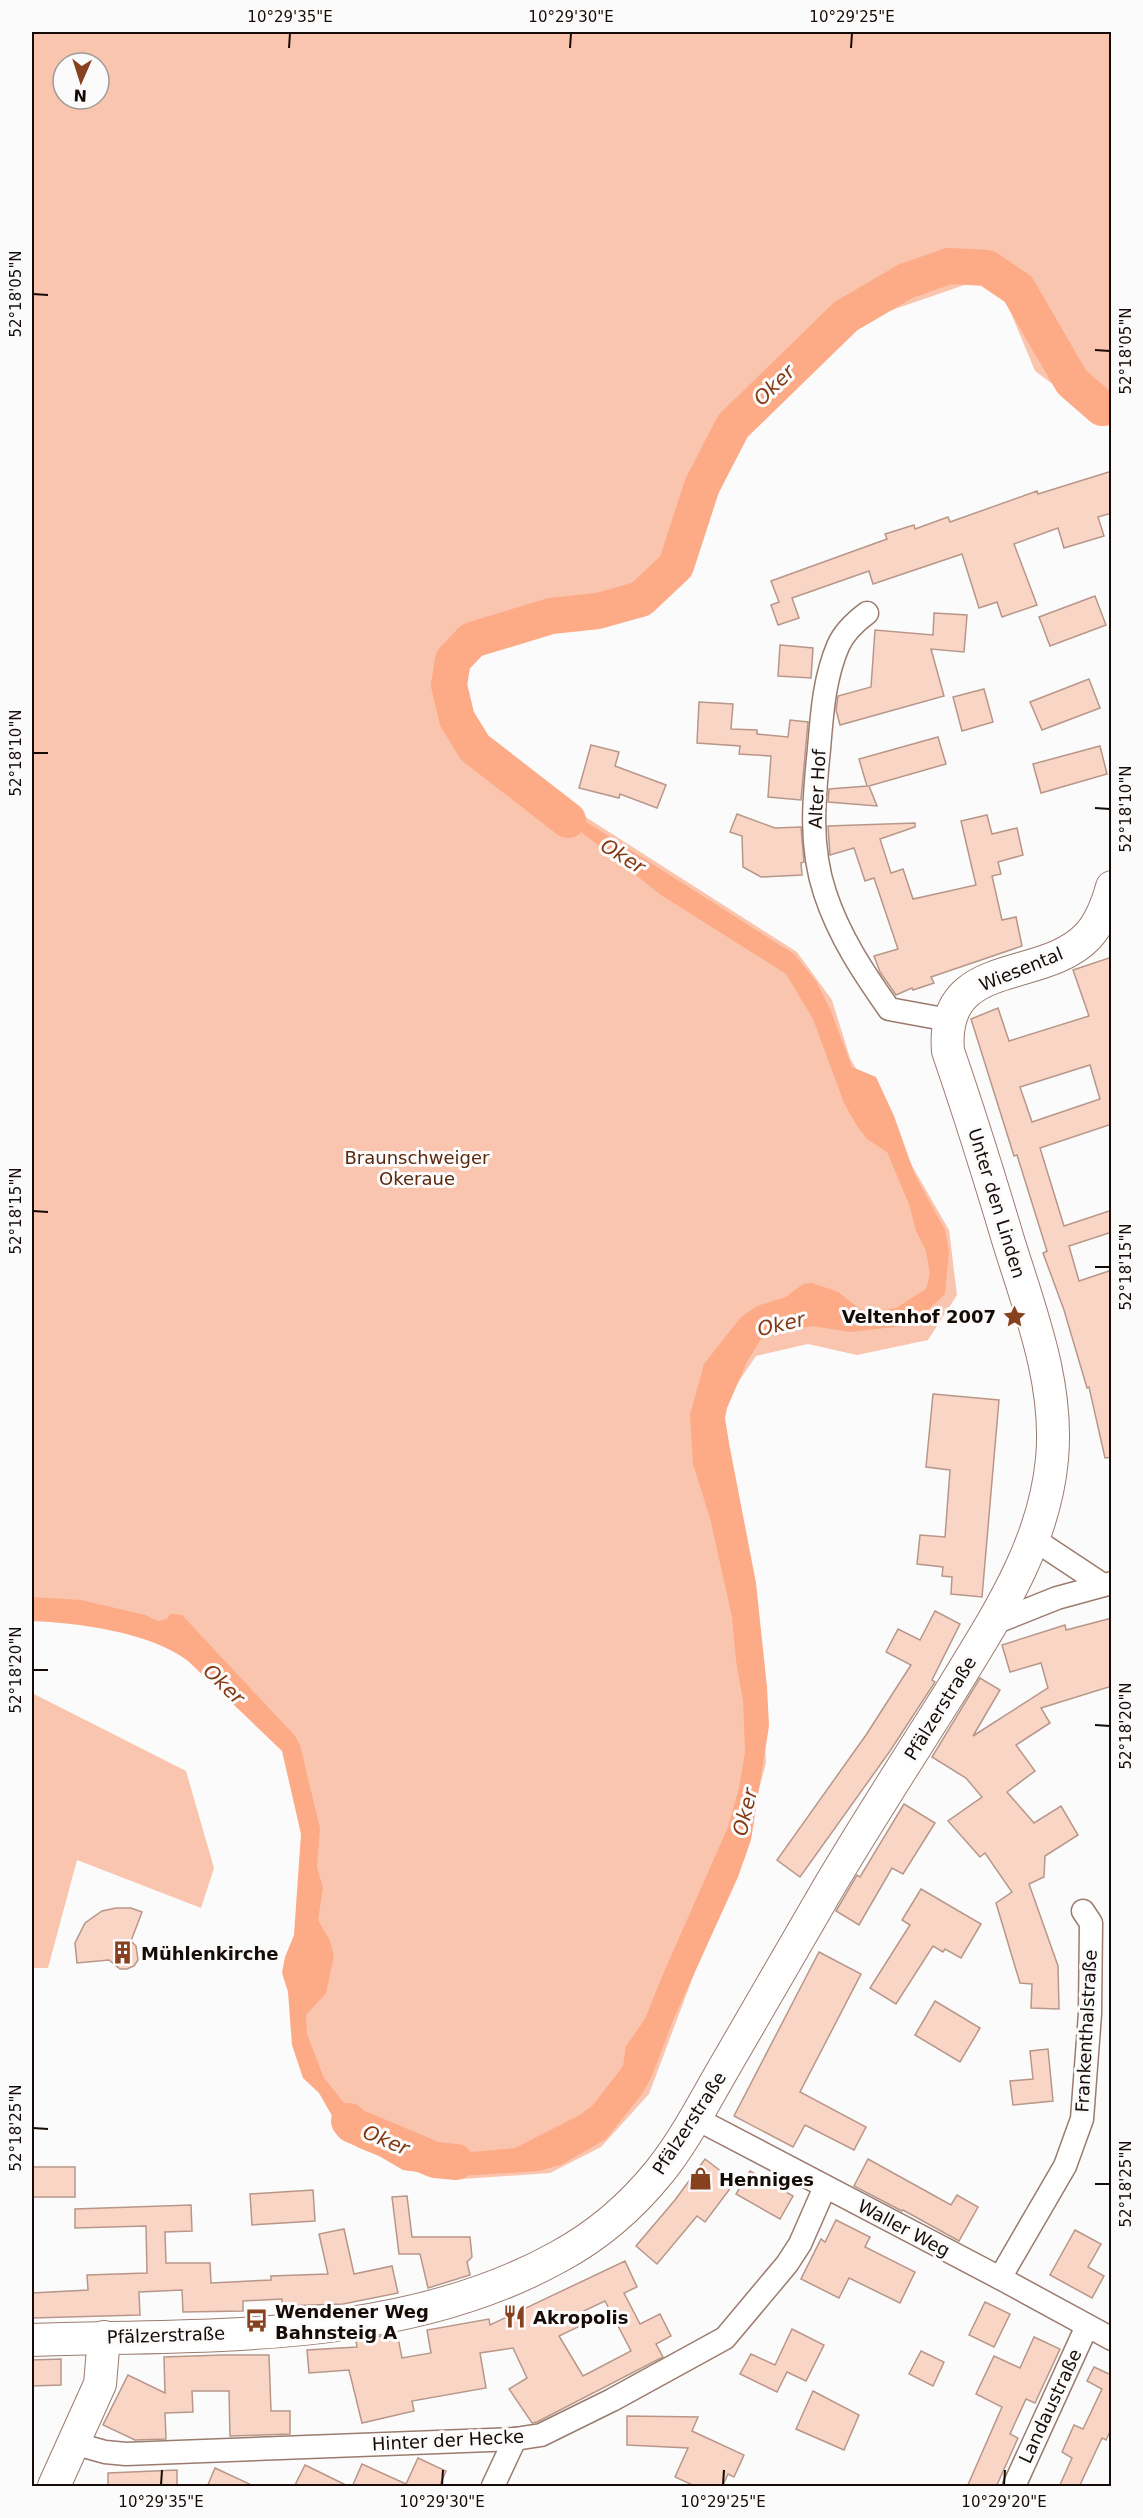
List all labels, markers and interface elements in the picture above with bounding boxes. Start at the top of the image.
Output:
text: 10°29'35"E [247,8,333,26]
text: 10°29'30"E [528,8,614,26]
text: 10°29'25"E [809,8,895,26]
north arrow [51,51,111,111]
text: N [73,86,87,105]
text: 52°18'05"N [7,250,25,338]
text: 52°18'05"N [1117,307,1135,395]
water label: Oker [748,359,801,410]
text: 52°18'10"N [7,709,25,797]
street label: Alter Hof [804,748,830,829]
text: 52°18'10"N [1117,765,1135,853]
water label: Oker [596,833,651,880]
street label: Wiesental [976,943,1066,995]
street label: Unter den Linden [964,1125,1030,1281]
park label: Braunschweiger Okeraue [345,1147,490,1189]
text: 52°18'15"N [7,1167,25,1255]
text: 52°18'15"N [1117,1223,1135,1311]
place icon: Veltenhof 2007 [1001,1303,1027,1329]
place label: Veltenhof 2007 [842,1306,996,1327]
water label: Oker [755,1307,809,1341]
text: 52°18'20"N [7,1626,25,1714]
street label: Pfälzerstraße [900,1652,980,1764]
water label: Oker [198,1659,251,1710]
text: 52°18'20"N [1117,1682,1135,1770]
water label: Oker [728,1784,763,1838]
building icon: Mühlenkirche [110,1940,136,1966]
place label: Mühlenkirche [141,1943,278,1964]
street label: Frankenthalstraße [1071,1949,1101,2113]
street label: Pfälzerstraße [648,2068,730,2178]
text: 52°18'25"N [7,2084,25,2172]
water label: Oker [359,2120,414,2161]
text: 52°18'25"N [1117,2140,1135,2228]
shop icon: Henniges [688,2166,714,2192]
place label: Henniges [719,2169,814,2190]
street label: Waller Weg [854,2195,954,2261]
place label: Wendener Weg Bahnsteig A [275,2301,429,2343]
restaurant icon: Akropolis [502,2304,528,2330]
place label: Akropolis [533,2307,628,2328]
bus stop icon: Wendener Weg Bahnsteig A [244,2308,270,2334]
street label: Pfälzerstraße [106,2322,226,2348]
street label: Landaustraße [1014,2346,1086,2466]
street label: Hinter der Hecke [371,2426,525,2454]
text: 10°29'35"E [118,2493,204,2511]
text: 10°29'30"E [399,2493,485,2511]
text: 10°29'25"E [680,2493,766,2511]
text: 10°29'20"E [961,2493,1047,2511]

